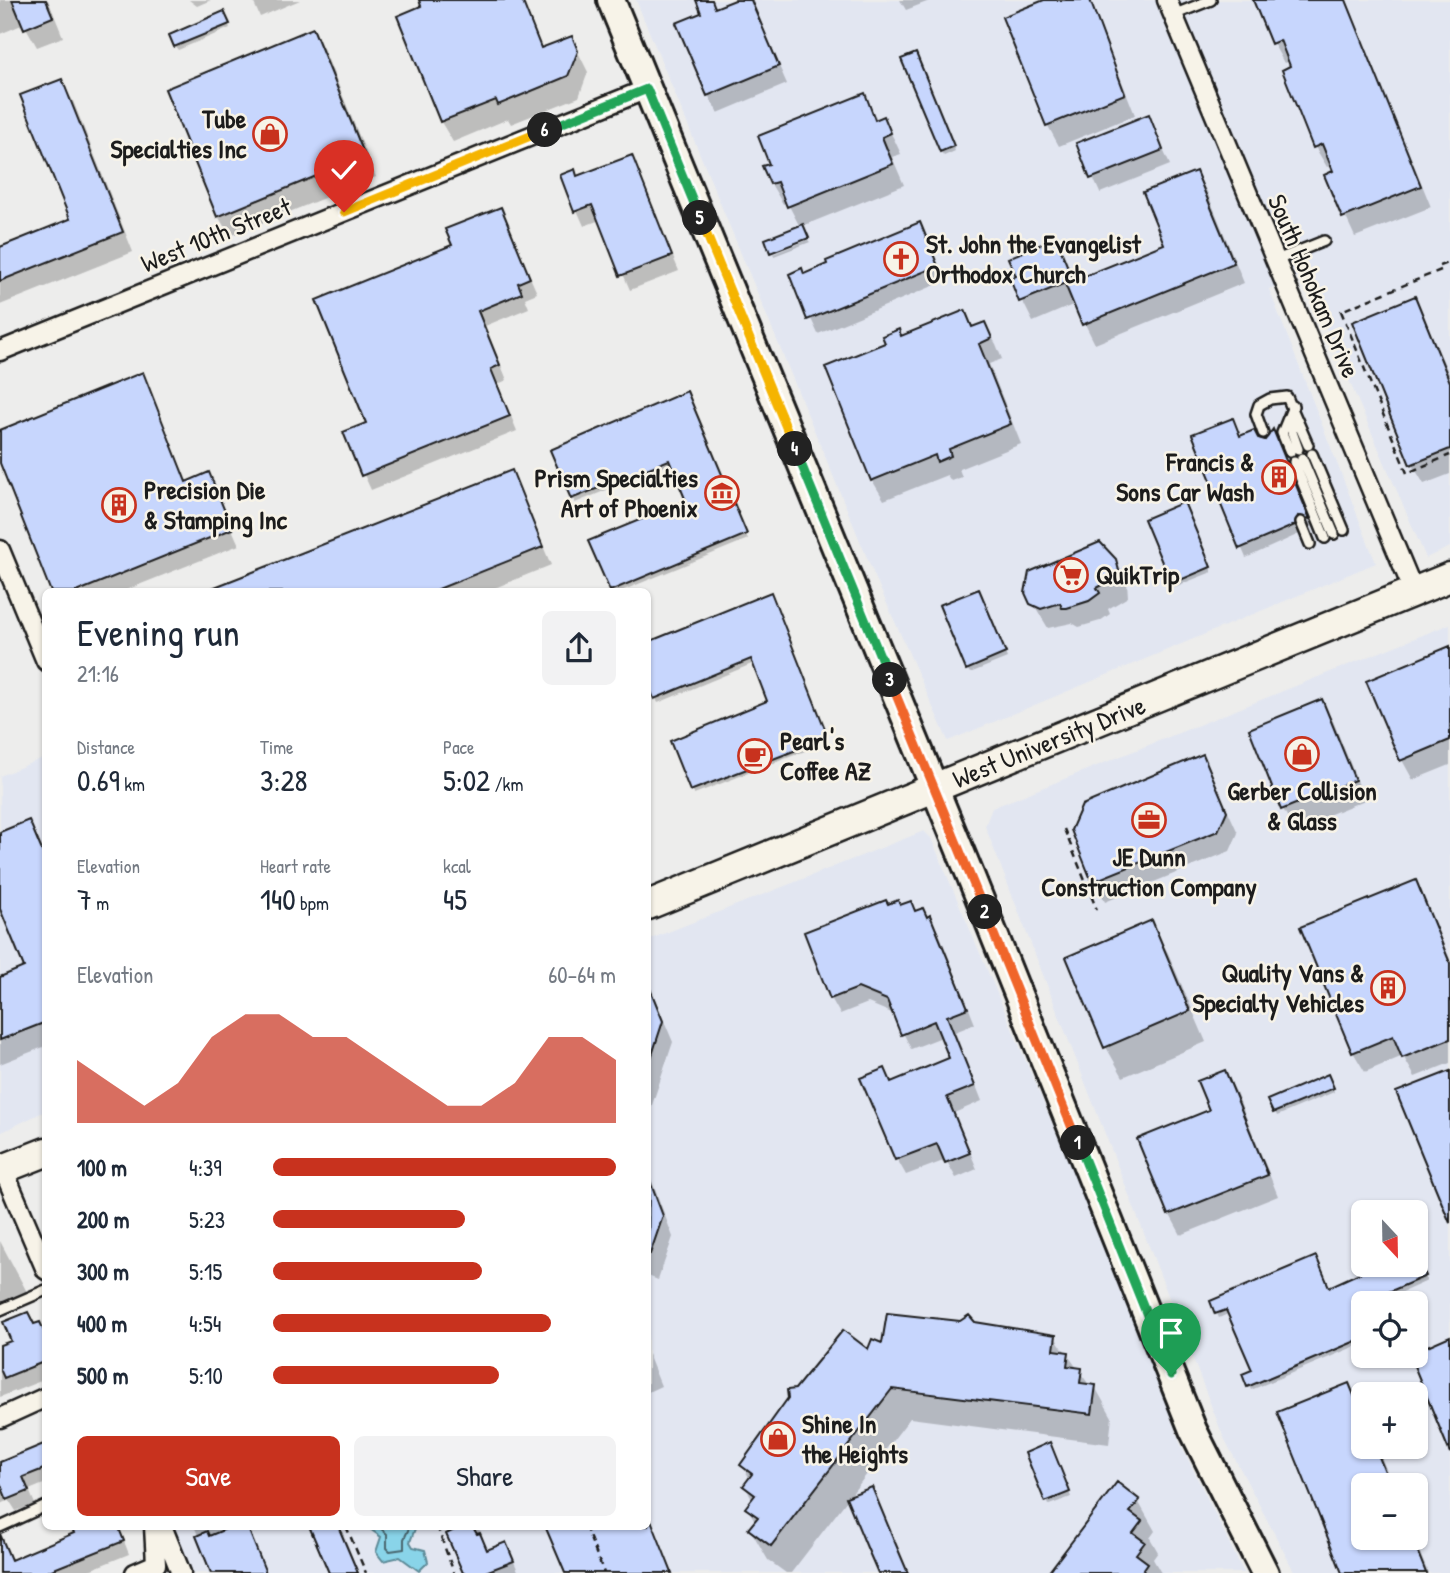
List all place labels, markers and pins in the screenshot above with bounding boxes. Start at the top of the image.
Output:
place label: Tube Specialties Inc [111,101,247,167]
pin: 6 [528,113,562,148]
shop icon: Tube Specialties Inc [251,115,289,153]
pin [314,140,374,212]
pin: 5 [682,200,718,235]
place label: St. John the Evangelist Orthodox Church [926,226,1142,291]
church icon: St. John the Evangelist Orthodox Church [882,240,920,278]
pin: 4 [778,432,812,466]
place label: Francis & Sons Car Wash [1116,444,1254,509]
building icon: Francis & Sons Car Wash [1260,458,1298,496]
place label: Prism Specialties Art of Phoenix [534,460,698,525]
place label: Precision Die & Stamping Inc [144,472,288,538]
museum icon: Prism Specialties Art of Phoenix [703,474,741,512]
building icon: Precision Die & Stamping Inc [100,486,138,524]
supermarket icon: QuikTrip [1052,556,1090,594]
place label: QuikTrip [1096,557,1180,593]
pin: 3 [872,662,908,698]
place label: Pearl's Coffee AZ [780,723,872,788]
shop icon: Gerber Collision & Glass [1283,735,1321,773]
cafe icon: Pearl's Coffee AZ [736,737,774,775]
place label: Gerber Collision & Glass [1227,773,1377,838]
office icon: JE Dunn Construction Company [1130,801,1168,839]
place label: JE Dunn Construction Company [1041,839,1257,905]
pin: 2 [968,894,1002,930]
place label: Quality Vans & Specialty Vehicles [1193,955,1364,1021]
building icon: Quality Vans & Specialty Vehicles [1369,969,1407,1007]
pin: 1 [1060,1126,1096,1160]
pin [1141,1303,1201,1375]
place label: Shine In the Heights [801,1406,908,1472]
shop icon: Shine In the Heights [759,1420,797,1458]

